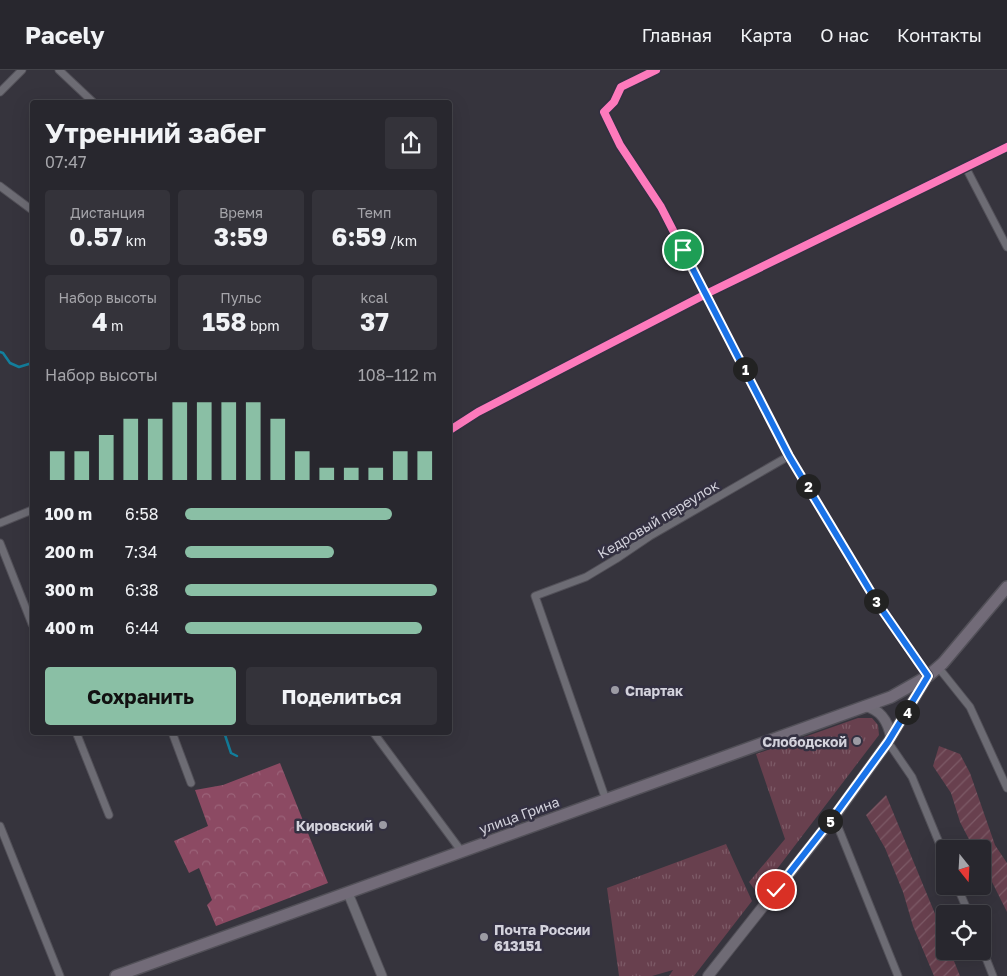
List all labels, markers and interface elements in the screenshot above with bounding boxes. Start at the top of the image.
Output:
text: Pacely [25,20,105,49]
text: Главная [642,24,712,46]
text: Карта [740,24,792,46]
text: О нас [820,24,869,46]
text: Контакты [897,24,982,46]
text: Утренний забег [45,116,266,149]
button: share [385,117,437,169]
text: 07:47 [45,152,86,172]
text: Дистанция [70,204,145,221]
text: Время [219,204,263,221]
text: Темп [357,204,391,221]
text: 0.57 [69,221,122,252]
text: 3:59 [214,221,268,252]
text: 6:59 [332,221,387,252]
pin [662,229,704,271]
text: km [122,232,146,249]
text: /km [387,232,417,249]
icon: arrive [669,236,697,264]
text: Набор высоты [58,289,157,306]
text: Пульс [220,289,262,306]
text: kcal [361,289,388,306]
text: 4 [92,306,108,337]
text: 158 [202,306,247,337]
text: 37 [360,306,389,337]
text: m [108,317,123,334]
text: bpm [247,317,280,334]
pin: 1 [732,356,758,382]
text: 1 [742,361,749,378]
text: Набор высоты [45,365,158,385]
text: 108–112 m [358,365,437,385]
pin: 2 [796,474,820,498]
street label: Кедровый переулок [594,476,722,562]
text: 2 [804,478,813,495]
text: 100 m [45,504,92,524]
text: 6:58 [125,504,159,524]
text: 200 m [45,542,94,562]
text: 7:34 [125,542,157,562]
text: 300 m [45,580,94,600]
text: 6:38 [125,580,159,600]
pin: 3 [864,588,888,614]
text: 3 [872,593,881,610]
text: 400 m [45,618,94,638]
text: 6:44 [125,618,159,638]
button: Сохранить [45,667,236,725]
button: Поделиться [246,667,437,725]
place label: Спартак [625,682,683,699]
marker: Спартак [609,684,621,696]
pin: 4 [894,700,920,724]
text: 4 [903,704,912,721]
place label: Слободской [762,733,847,750]
marker: Слободской [851,735,863,747]
street label: улица Грина [476,793,562,837]
pin: 5 [818,808,842,834]
text: 5 [826,813,835,830]
place label: Кировский [296,817,373,834]
marker: Кировский [377,819,389,831]
north arrow [936,840,991,895]
map controls [936,840,991,960]
pin [755,869,797,911]
icon: check [762,876,790,904]
button: locate [936,905,991,960]
place label: Почта России 613151 [494,921,590,954]
marker: Почта России 613151 [478,931,490,943]

